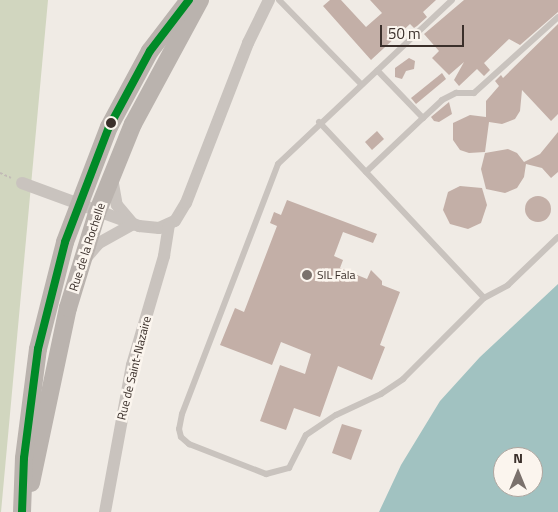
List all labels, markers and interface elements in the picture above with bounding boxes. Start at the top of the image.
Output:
scale bar [383,15,467,47]
text: 50 m [388,22,421,45]
unlabelled marker [106,118,116,128]
street label: Rue de la Rochelle [66,201,108,293]
place label: SIL Fala [317,268,356,282]
marker: SIL Fala [301,269,313,281]
street label: Rue de Saint-Nazaire [114,315,154,421]
north arrow [493,447,543,497]
text: N [513,447,523,468]

